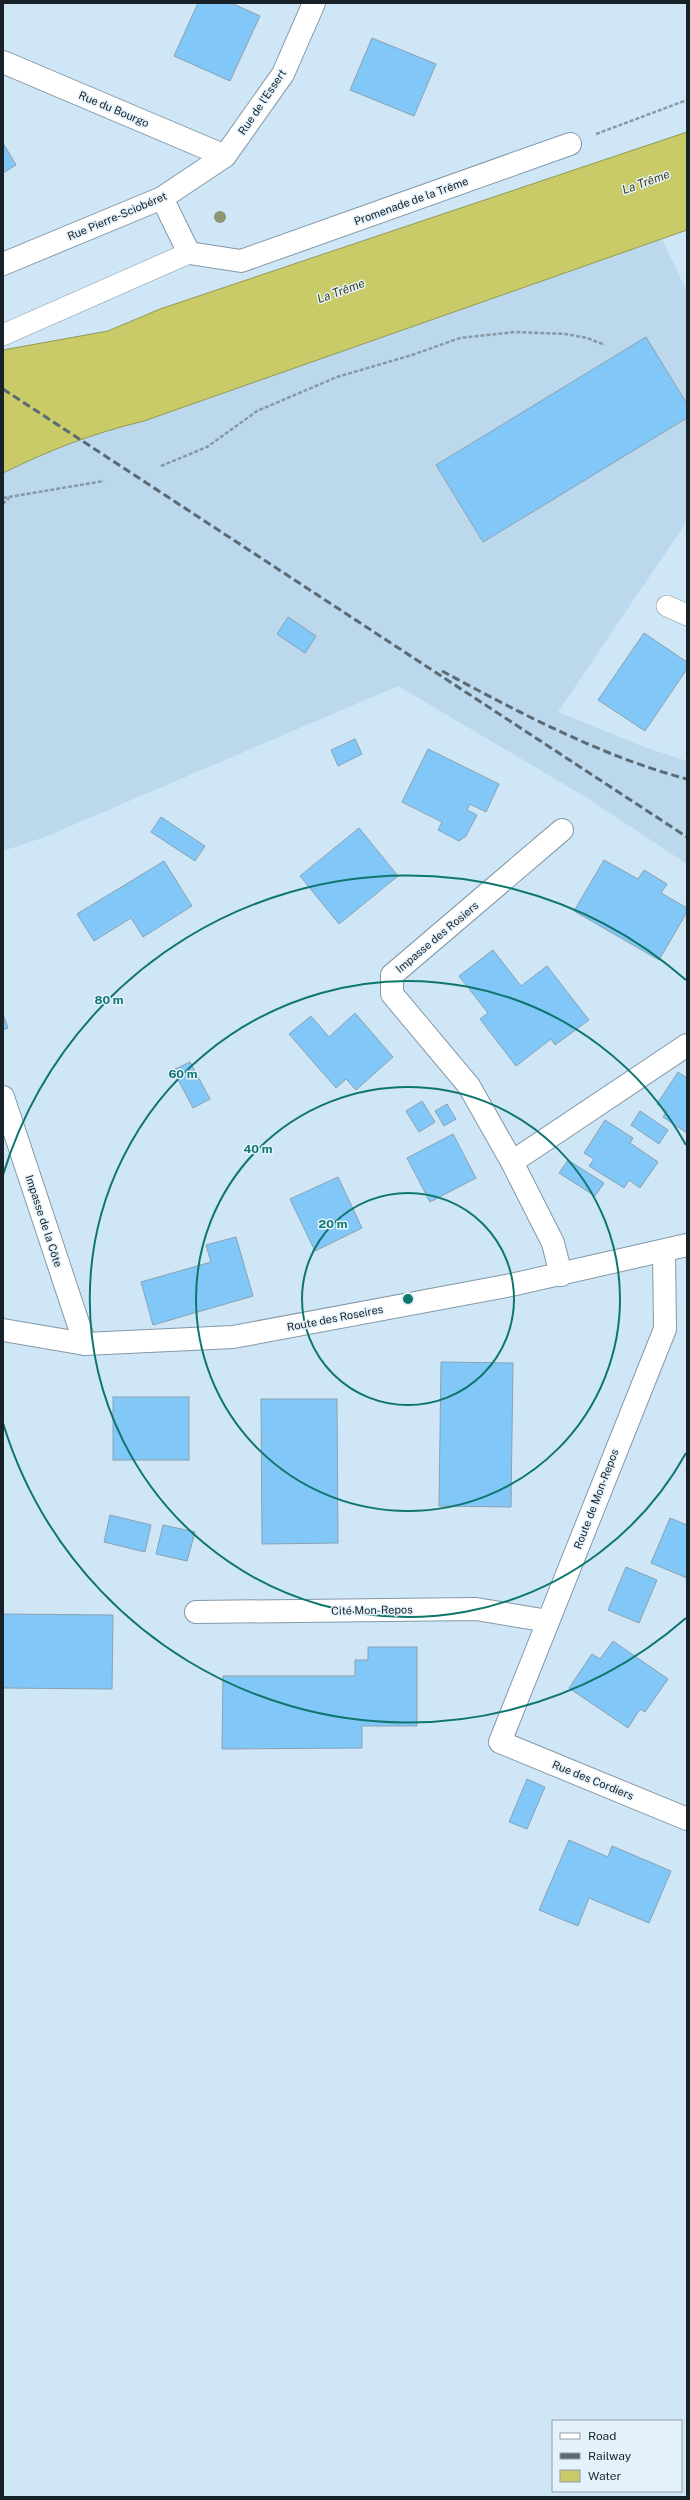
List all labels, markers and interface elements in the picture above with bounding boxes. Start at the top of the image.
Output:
street label: Rue de l'Essert [236,67,288,137]
street label: Rue du Bourgo [77,89,151,129]
water label: La Trême [620,167,672,197]
street label: Promenade de la Trême [352,175,470,227]
street label: Rue Pierre-Sciobéret [66,190,168,242]
water label: La Trême [315,276,367,306]
street label: Impasse des Rosiers [393,899,481,975]
text: 80 m [94,993,124,1007]
text: 60 m [168,1067,198,1081]
text: 40 m [243,1142,273,1156]
street label: Impasse de la Côte [23,1173,65,1269]
text: 20 m [319,1217,348,1231]
centre of rings [401,1292,415,1306]
street label: Route des Roseires [286,1303,384,1333]
street label: Route de Mon-Repos [571,1447,621,1551]
street label: Cité Mon-Repos [331,1603,413,1617]
street label: Rue des Cordiers [551,1758,636,1802]
legend [552,2420,682,2492]
text: Road [588,2429,616,2443]
text: Railway [588,2449,632,2463]
text: Water [588,2469,622,2483]

